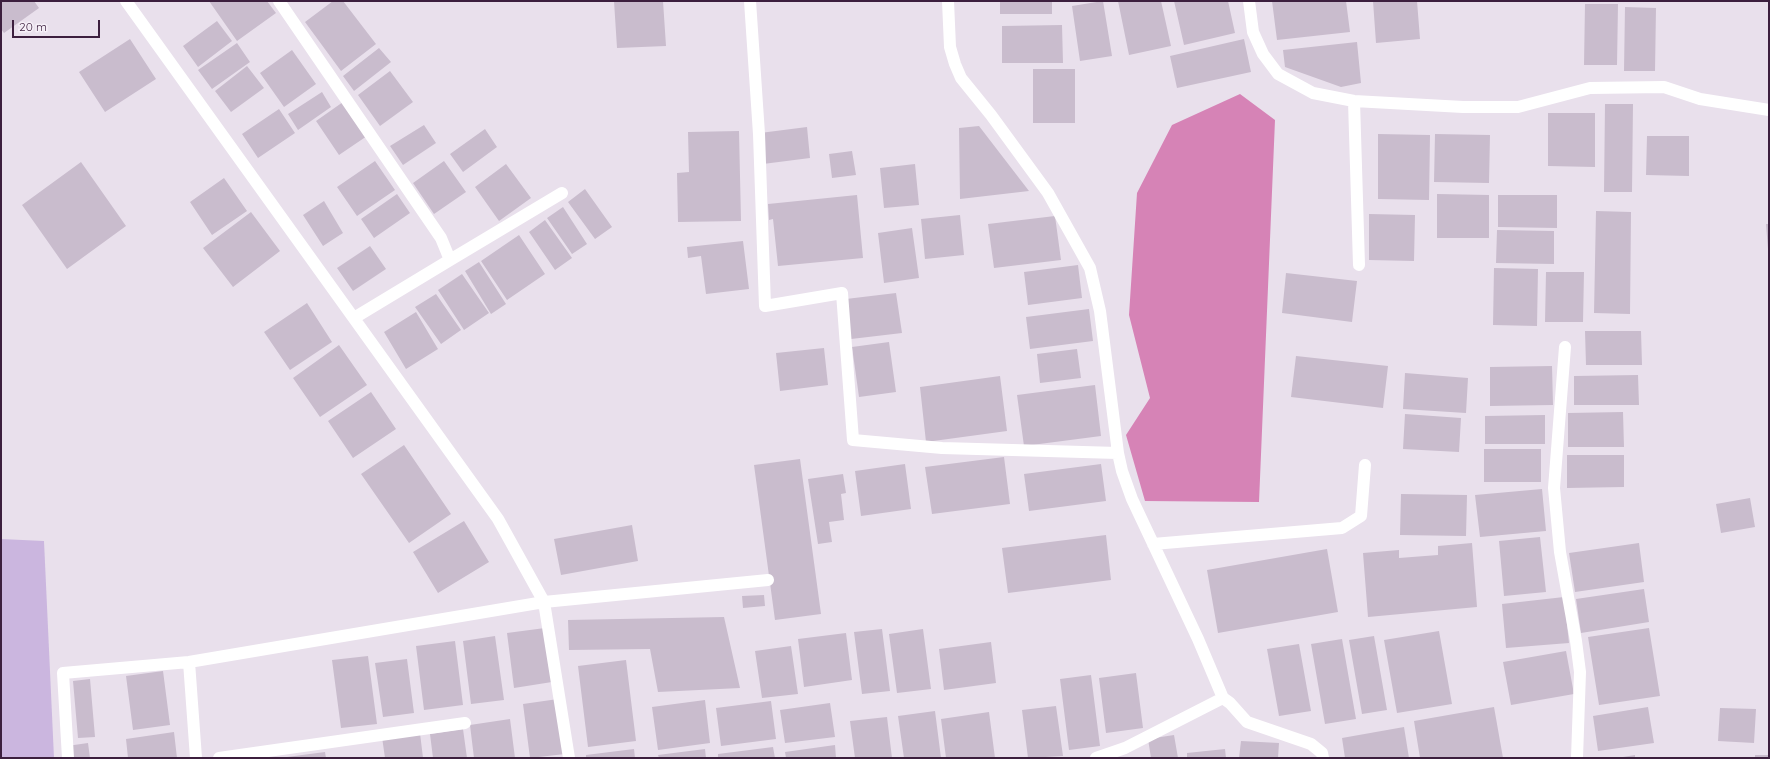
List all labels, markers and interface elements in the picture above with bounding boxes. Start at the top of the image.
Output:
scale bar [14,12,102,38]
text: 20 m [19,19,47,34]

